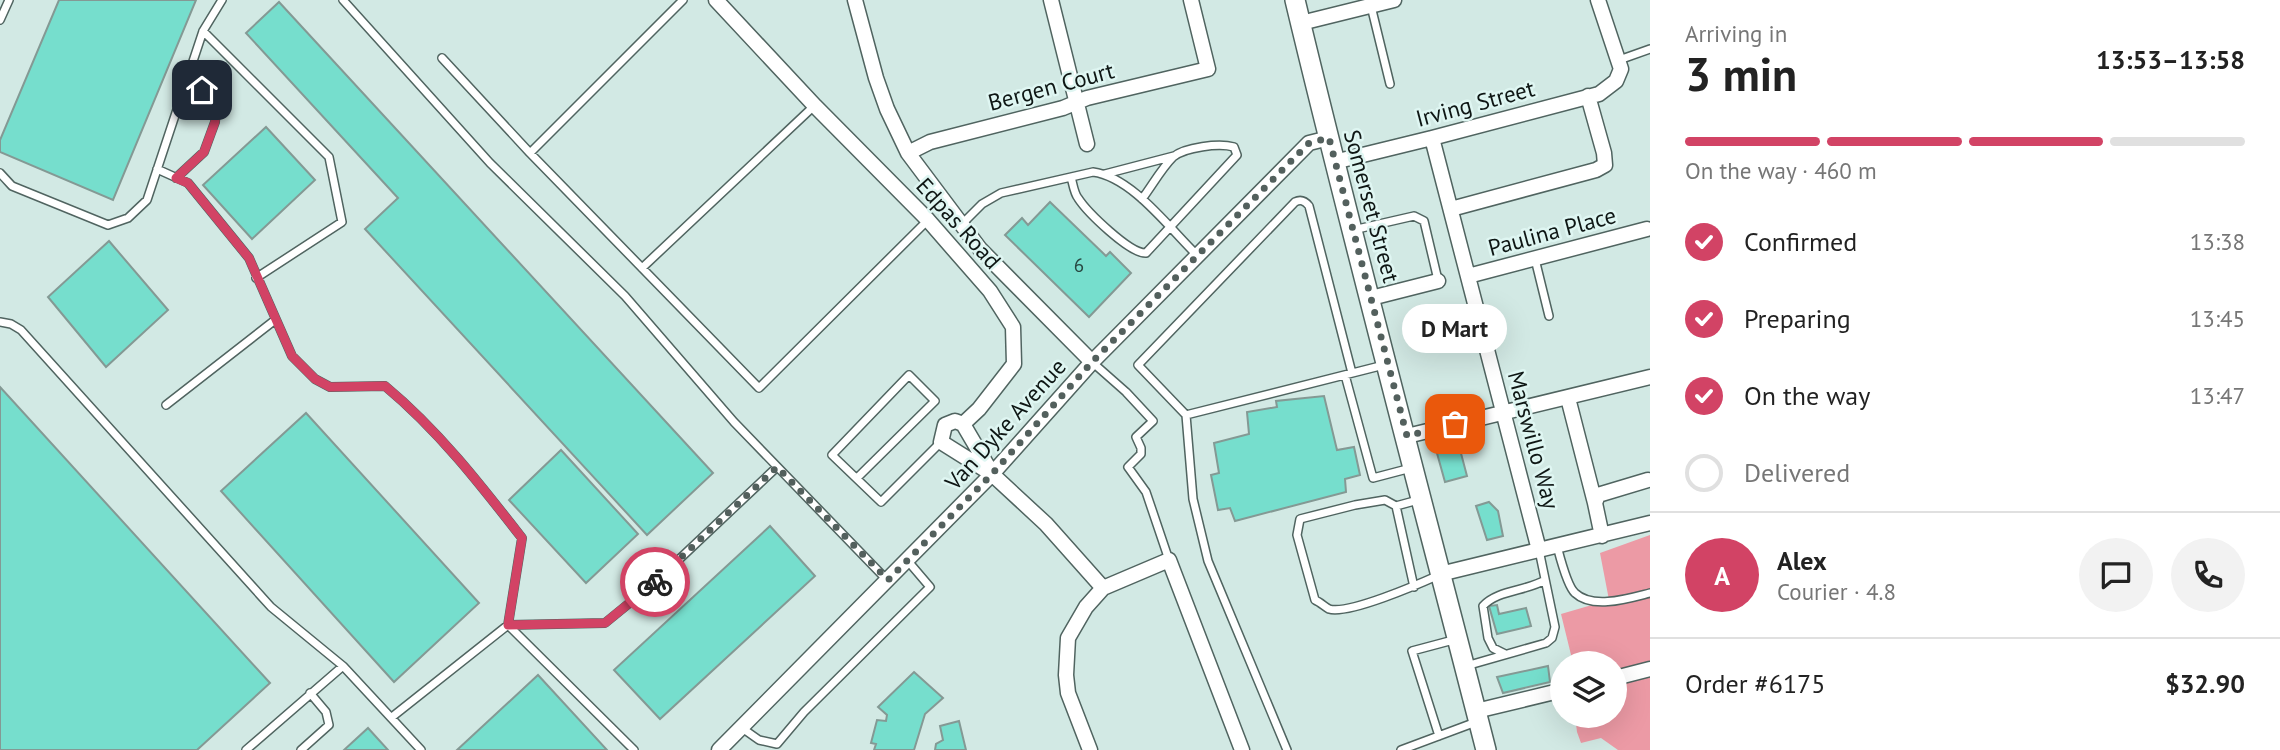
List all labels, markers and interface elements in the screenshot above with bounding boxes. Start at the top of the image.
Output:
text: Arriving in [1685,19,1787,48]
text: 13:53–13:58 [2096,43,2245,76]
text: 3 min [1685,44,1797,104]
street label: Bergen Court [985,55,1117,117]
pin [172,60,232,120]
icon: home [183,71,221,109]
street label: Irving Street [1413,73,1538,133]
street label: Somerset Street [1338,127,1406,286]
text: On the way · 460 m [1685,156,1877,185]
street label: Edpas Road [910,171,1008,275]
street label: Paulina Place [1485,200,1619,262]
icon: check [1685,223,1723,261]
text: Confirmed [1744,225,1857,258]
text: 13:38 [2190,227,2245,256]
house number: 6 [1074,253,1084,277]
icon: check [1685,300,1723,338]
text: Preparing [1744,302,1851,335]
text: 13:45 [2190,304,2245,333]
callout: D Mart [1402,305,1508,354]
text: D Mart [1421,314,1488,343]
street label: Van Dyke Avenue [938,352,1072,497]
street label: Marswillo Way [1502,368,1566,513]
icon: check [1685,377,1723,415]
text: On the way [1744,379,1870,412]
text: 13:47 [2190,381,2245,410]
pin [1425,394,1485,454]
icon: bag [1436,405,1474,443]
text: Delivered [1744,456,1850,489]
button: chat [2079,538,2153,612]
button: phone [2171,538,2245,612]
text: Alex [1777,544,1827,577]
courier [620,547,690,617]
text: A [1714,559,1730,592]
icon: bike [636,563,674,601]
text: Courier · 4.8 [1777,577,1896,606]
map controls [1550,651,1627,728]
button: layers [1550,651,1627,728]
text: Order #6175 [1685,667,1825,700]
text: $32.90 [2165,667,2245,700]

